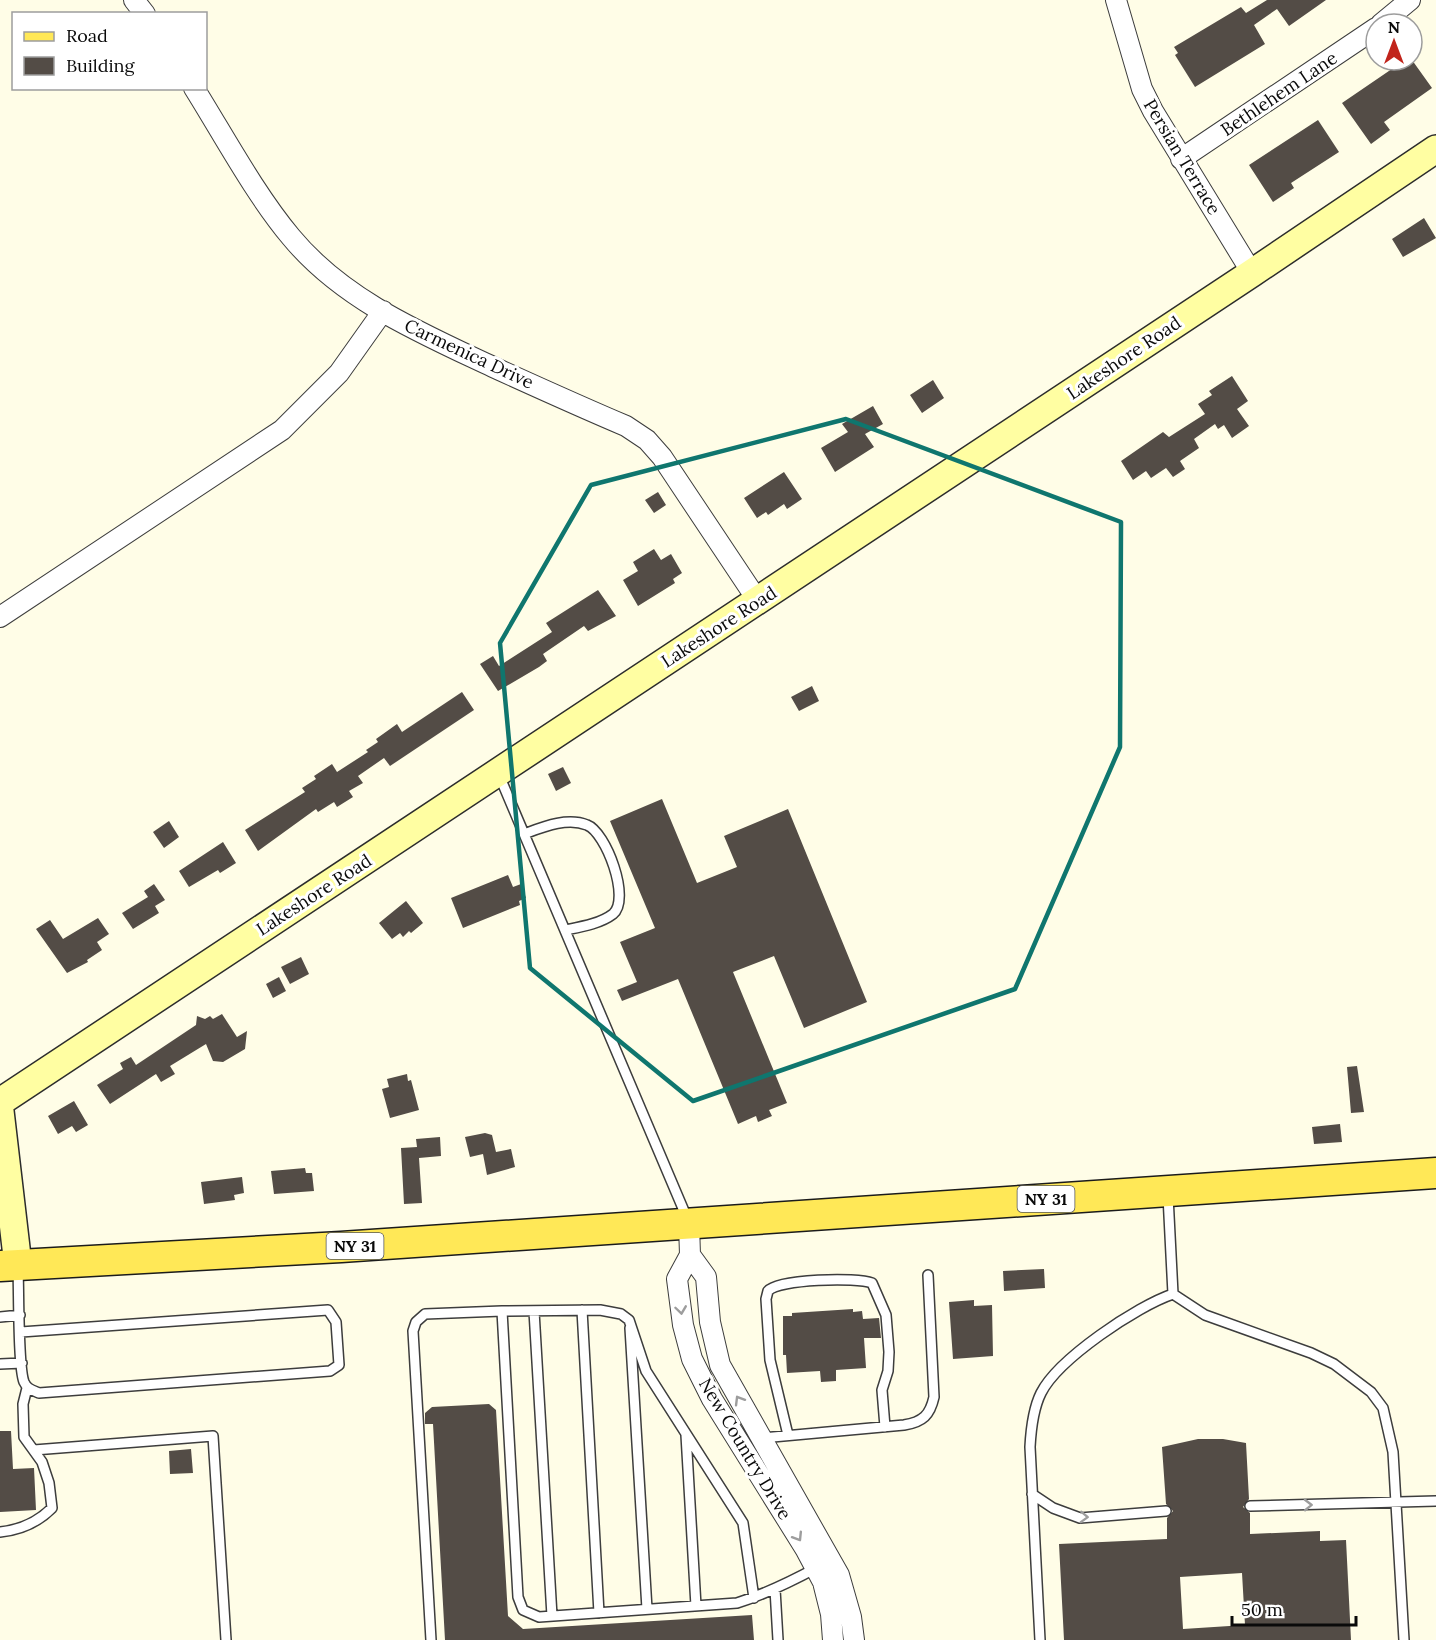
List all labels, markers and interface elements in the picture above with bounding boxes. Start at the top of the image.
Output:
legend [12,12,207,90]
north arrow [1364,12,1424,72]
text: N [1388,17,1400,37]
text: Road [66,24,108,47]
street label: Bethlehem Lane [1216,46,1341,141]
text: Building [66,54,136,77]
street label: Persian Terrace [1139,95,1226,219]
street label: Lakeshore Road [1062,311,1185,404]
street label: Carmenica Drive [401,314,538,394]
street label: Lakeshore Road [657,581,781,672]
street label: Lakeshore Road [252,849,376,940]
road number: NY 31 [1018,1186,1074,1212]
road number: NY 31 [326,1233,384,1259]
one-way arrow [674,1305,686,1314]
street label: New Country Drive [694,1374,797,1524]
one-way arrow [735,1396,746,1406]
one-way arrow [1304,1498,1313,1511]
one-way arrow [1080,1511,1089,1523]
one-way arrow [791,1531,803,1541]
scale bar [1232,1589,1356,1627]
text: 50 m [1241,1598,1283,1621]

